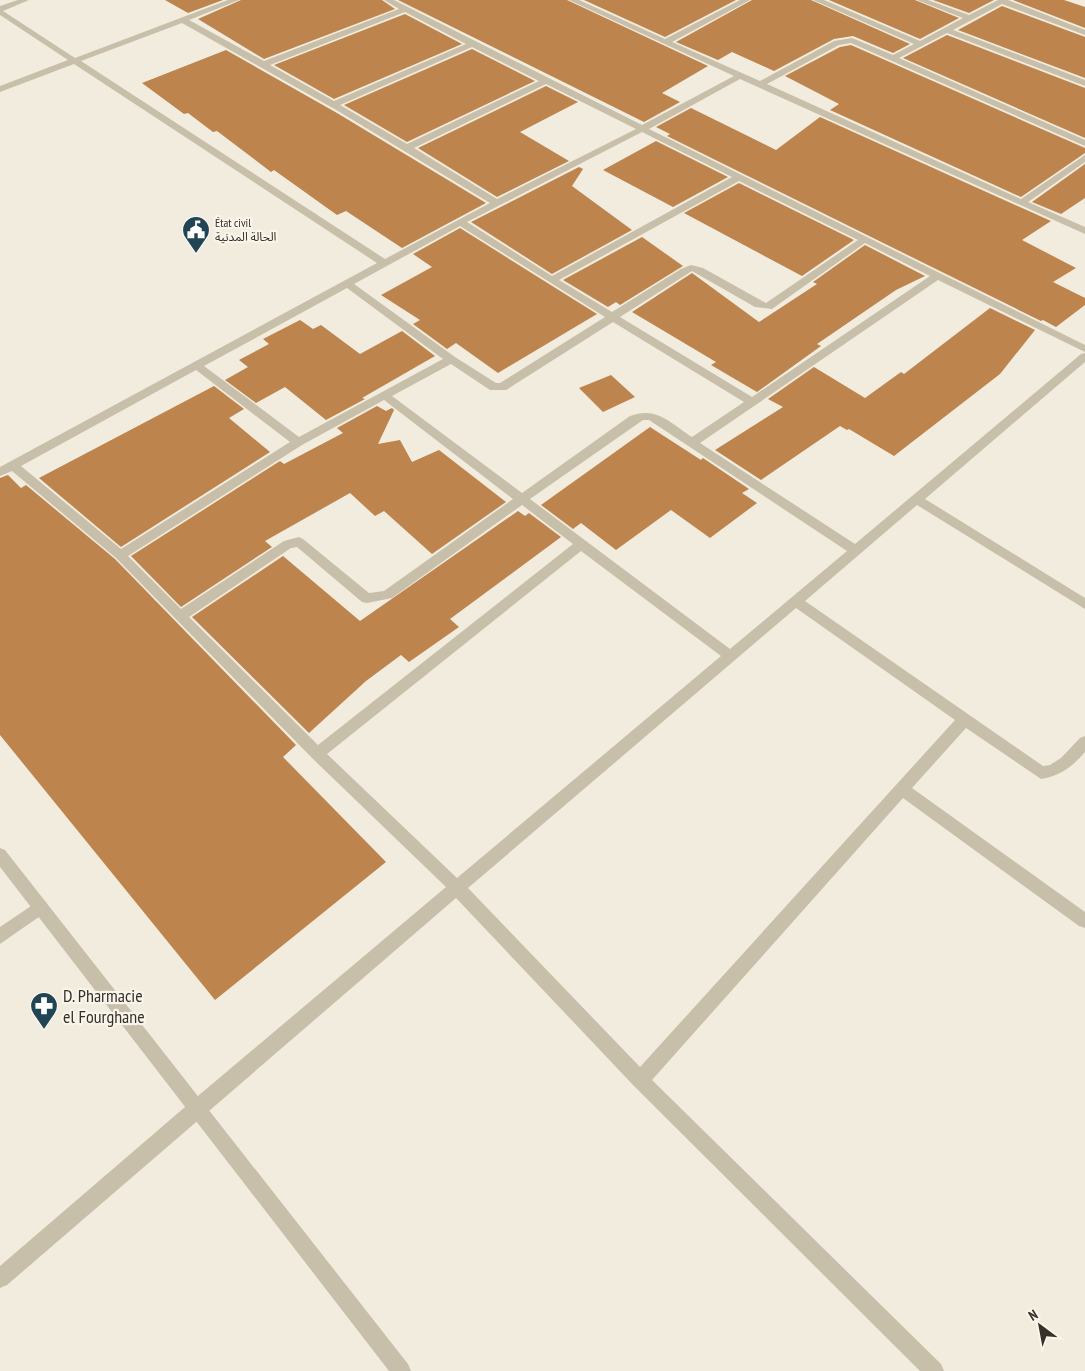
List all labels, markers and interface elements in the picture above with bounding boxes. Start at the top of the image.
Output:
public building icon: État civil الحالة المدنية [181,215,211,254]
place label: État civil الحالة المدنية [215,215,277,244]
place label: D. Pharmacie el Fourghane [63,984,145,1028]
pharmacy icon: D. Pharmacie el Fourghane [29,991,59,1030]
north arrow [1015,1301,1065,1351]
text: N [1025,1305,1041,1325]

